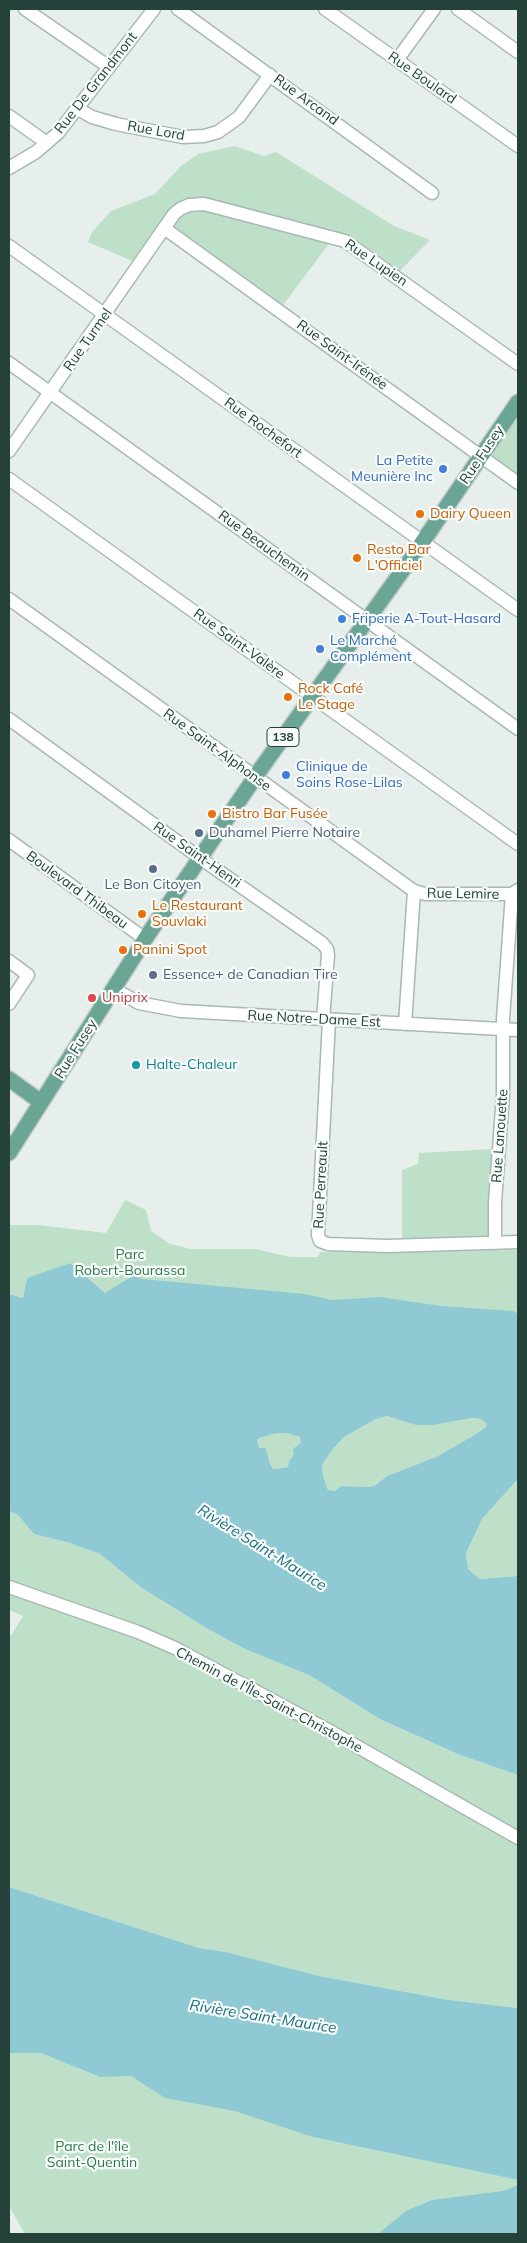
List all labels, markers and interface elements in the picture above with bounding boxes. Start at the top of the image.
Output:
street label: Rue De Grandmont [51,29,141,137]
street label: Rue Boulard [385,48,459,108]
street label: Rue Arcand [270,71,342,129]
street label: Rue Lord [126,118,186,144]
street label: Rue Lupien [341,236,411,290]
street label: Rue Turmel [60,305,116,375]
street label: Rue Saint-Irénée [293,316,391,394]
street label: Rue Rochefort [221,394,305,462]
street label: Rue Fusey [456,423,508,487]
place label: La Petite Meunière Inc [351,453,433,486]
marker: La Petite Meunière Inc [437,463,449,475]
place label: Dairy Queen [430,506,511,522]
street label: Rue Beauchemin [215,507,313,585]
marker: Dairy Queen [414,508,426,520]
place label: Resto Bar L'Officiel [367,542,430,574]
marker: Resto Bar L'Officiel [351,552,363,564]
street label: Rue Saint-Valère [190,605,288,683]
place label: Friperie A-Tout-Hasard [352,611,501,627]
marker: Friperie A-Tout-Hasard [336,613,348,625]
place label: Le Marché Complément [330,633,412,666]
marker: Le Marché Complément [314,643,326,655]
place label: Rock Café Le Stage [298,681,363,714]
marker: Rock Café Le Stage [282,691,294,703]
street label: Rue Saint-Alphonse [160,705,274,795]
road number: 138 [267,728,299,746]
place label: Clinique de Soins Rose-Lilas [296,759,403,792]
marker: Clinique de Soins Rose-Lilas [280,769,292,781]
place label: Bistro Bar Fusée [222,806,328,822]
marker: Bistro Bar Fusée [206,808,218,820]
street label: Rue Saint-Henri [150,818,244,892]
place label: Duhamel Pierre Notaire [209,825,360,841]
marker: Duhamel Pierre Notaire [193,827,205,839]
street label: Boulevard Thibeau [23,847,131,933]
marker: Le Bon Citoyen [147,863,159,875]
place label: Le Bon Citoyen [105,877,201,893]
street label: Rue Lemire [427,885,499,903]
place label: Le Restaurant Souvlaki [152,898,243,930]
marker: Le Restaurant Souvlaki [136,908,148,920]
place label: Panini Spot [133,942,207,958]
marker: Panini Spot [117,944,129,956]
place label: Essence+ de Canadian Tire [163,967,338,983]
marker: Essence+ de Canadian Tire [147,969,159,981]
place label: Uniprix [102,990,148,1006]
marker: Uniprix [86,992,98,1004]
street label: Rue Notre-Dame Est [247,1007,381,1031]
street label: Rue Fusey [51,1016,101,1082]
place label: Halte-Chaleur [146,1057,237,1073]
marker: Halte-Chaleur [130,1059,142,1071]
street label: Rue Lanouette [488,1088,512,1184]
street label: Rue Perreault [310,1141,332,1229]
park label: Parc Robert-Bourassa [74,1247,186,1280]
water label: Rivière Saint-Maurice [194,1501,330,1595]
street label: Chemin de l'Île-Saint-Christophe [173,1644,365,1756]
water label: Rivière Saint-Maurice [188,1997,338,2037]
park label: Parc de l'île Saint-Quentin [47,2139,137,2172]

